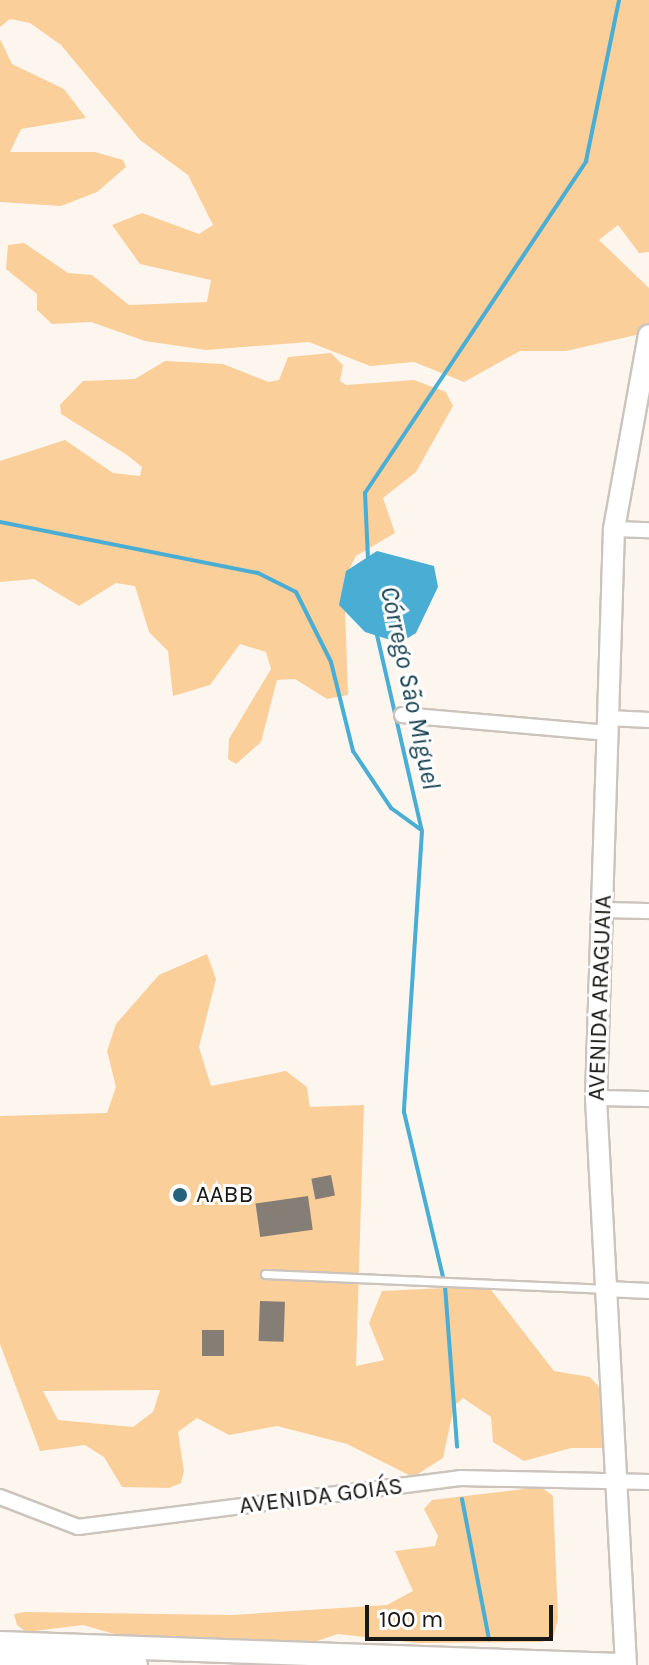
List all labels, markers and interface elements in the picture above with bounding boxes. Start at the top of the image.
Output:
water label: Córrego São Miguel [373,584,447,792]
street label: AVENIDA ARAGUAIA [582,894,618,1102]
place label: AABB [196,1181,253,1209]
marker: AABB [171,1186,189,1204]
street label: AVENIDA GOIÁS [238,1472,404,1520]
scale bar [369,1589,557,1639]
text: 100 m [379,1605,444,1633]

